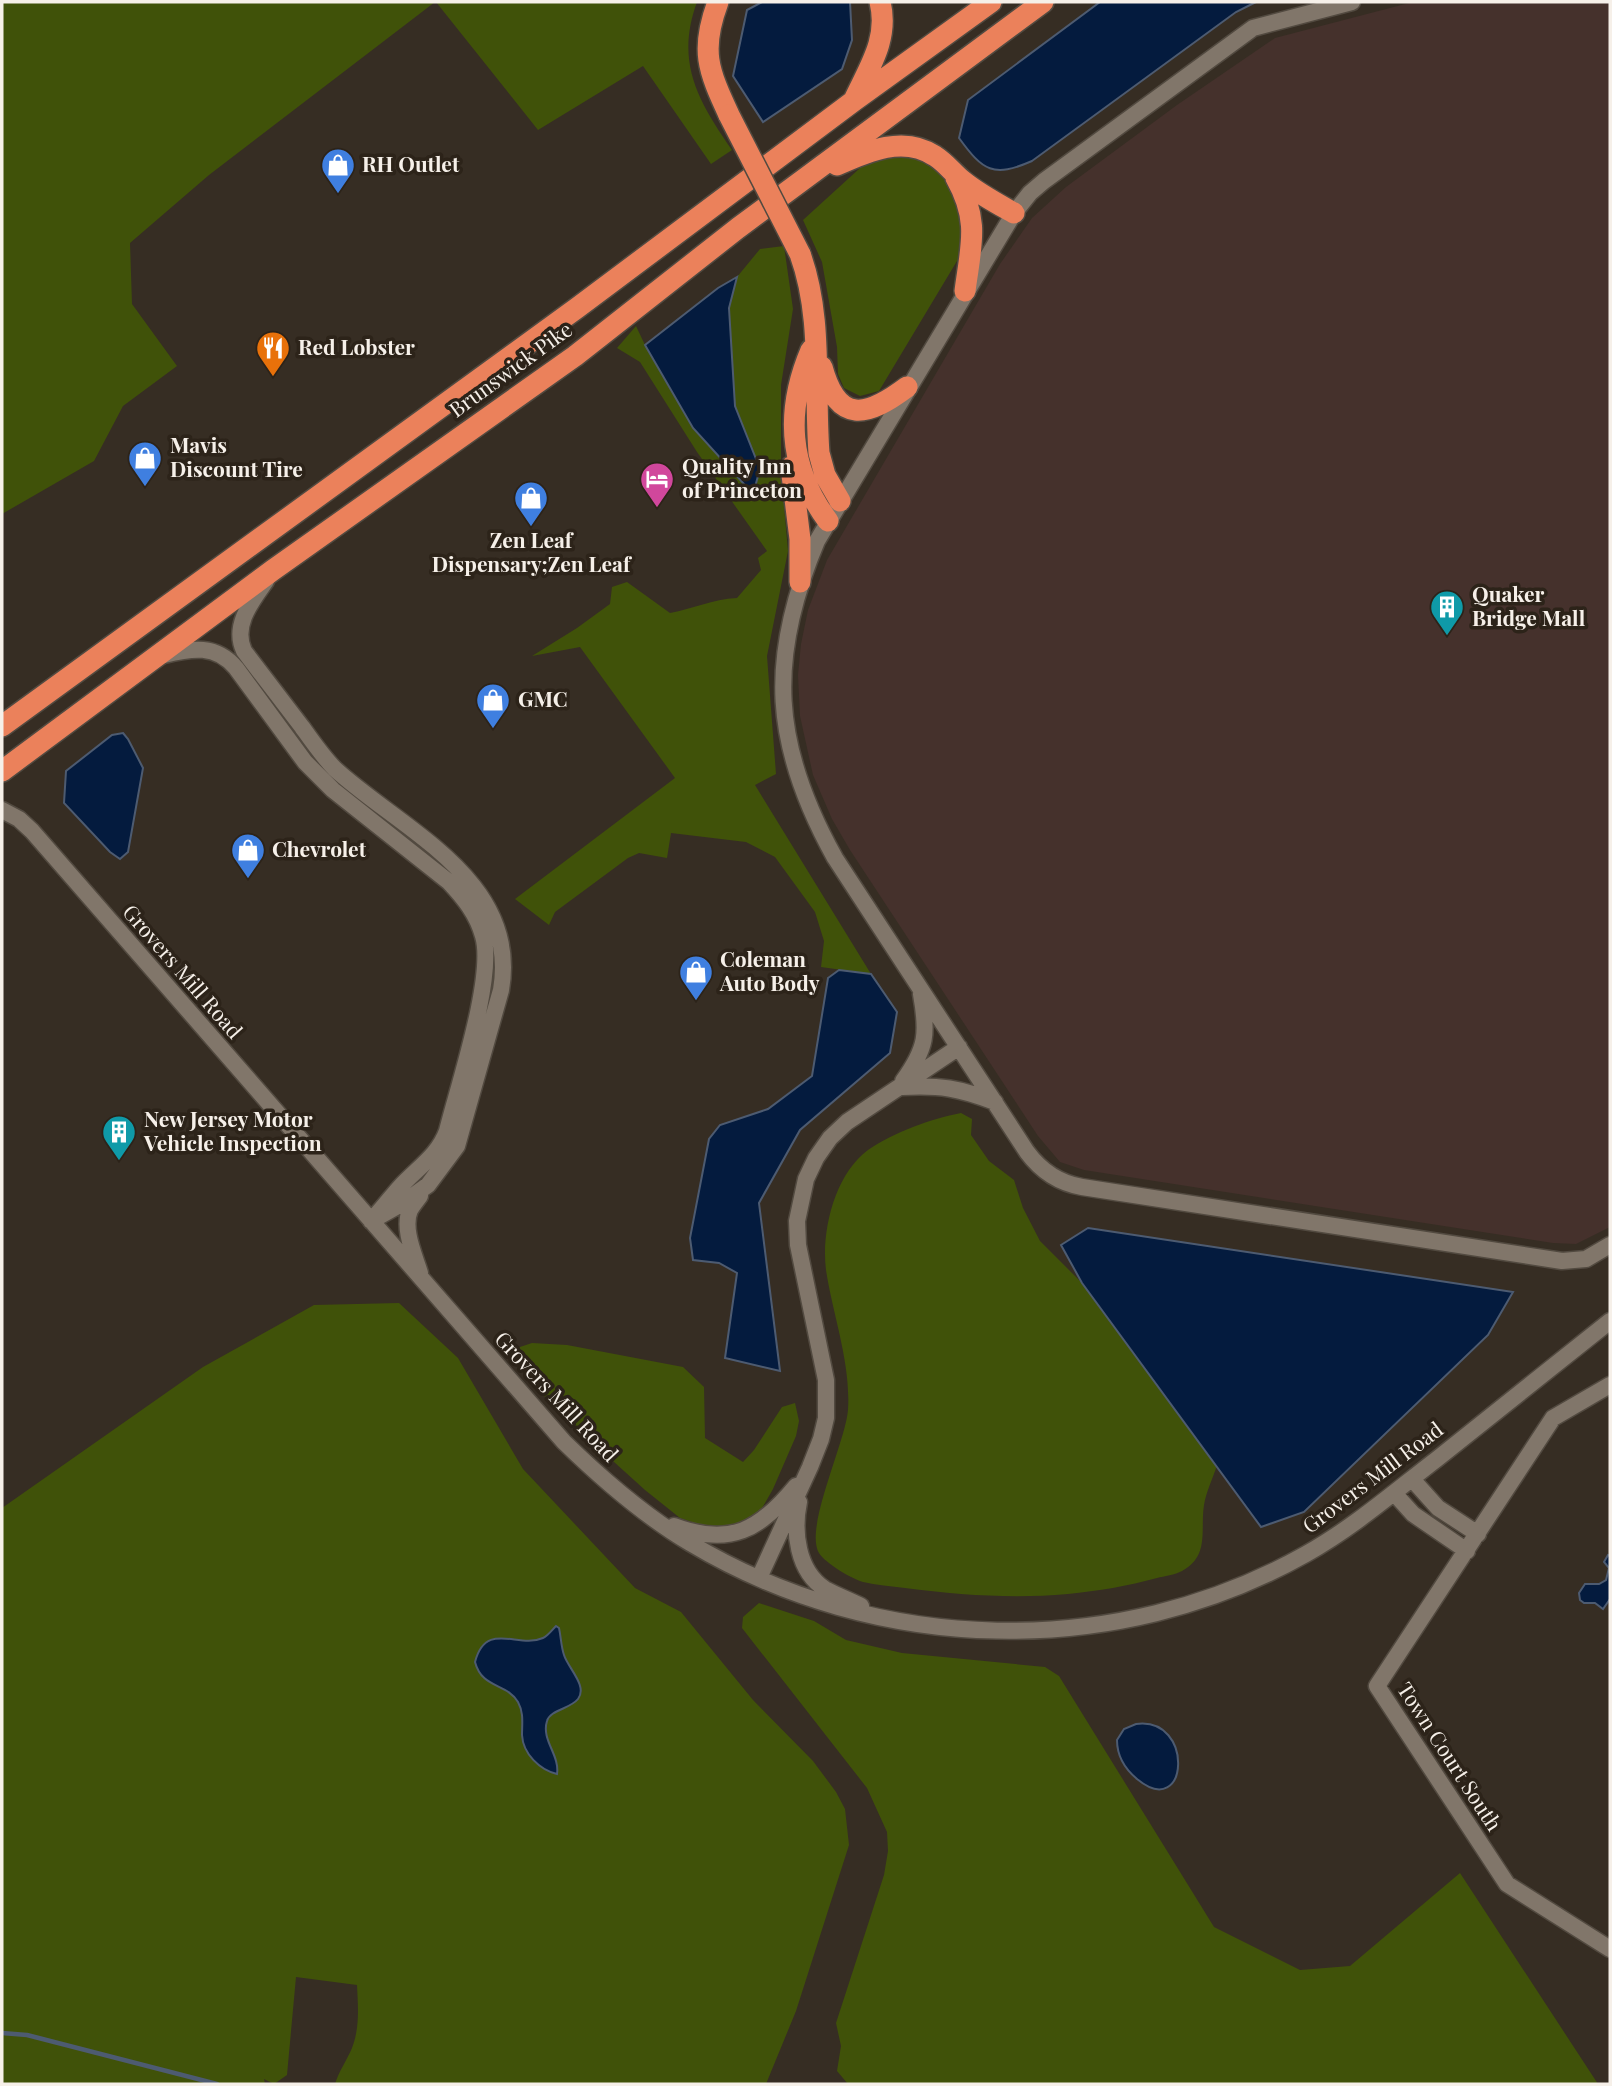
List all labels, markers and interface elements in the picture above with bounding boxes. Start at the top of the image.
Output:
shop icon: RH Outlet [319,146,357,195]
place label: RH Outlet [362,149,460,177]
street label: Brunswick Pike [443,314,577,422]
restaurant icon: Red Lobster [254,329,292,378]
place label: Red Lobster [298,332,415,360]
place label: Mavis Discount Tire [170,430,303,482]
shop icon: Mavis Discount Tire [126,439,164,488]
place label: Quality Inn of Princeton [682,451,802,503]
hotel icon: Quality Inn of Princeton [638,460,676,509]
shop icon: Zen Leaf Dispensary;Zen Leaf [512,479,550,528]
place label: Zen Leaf Dispensary;Zen Leaf [432,525,633,577]
place label: Quaker Bridge Mall [1472,579,1586,631]
building icon: Quaker Bridge Mall [1428,588,1466,637]
shop icon: GMC [474,681,512,730]
place label: GMC [518,684,568,712]
shop icon: Chevrolet [229,831,267,880]
place label: Chevrolet [272,834,367,862]
street label: Grovers Mill Road [117,898,250,1044]
place label: Coleman Auto Body [719,944,820,996]
shop icon: Coleman Auto Body [677,953,715,1002]
place label: New Jersey Motor Vehicle Inspection [143,1104,322,1156]
building icon: New Jersey Motor Vehicle Inspection [100,1113,138,1162]
street label: Grovers Mill Road [490,1324,625,1467]
street label: Grovers Mill Road [1296,1414,1448,1538]
street label: Town Court South [1392,1676,1510,1836]

